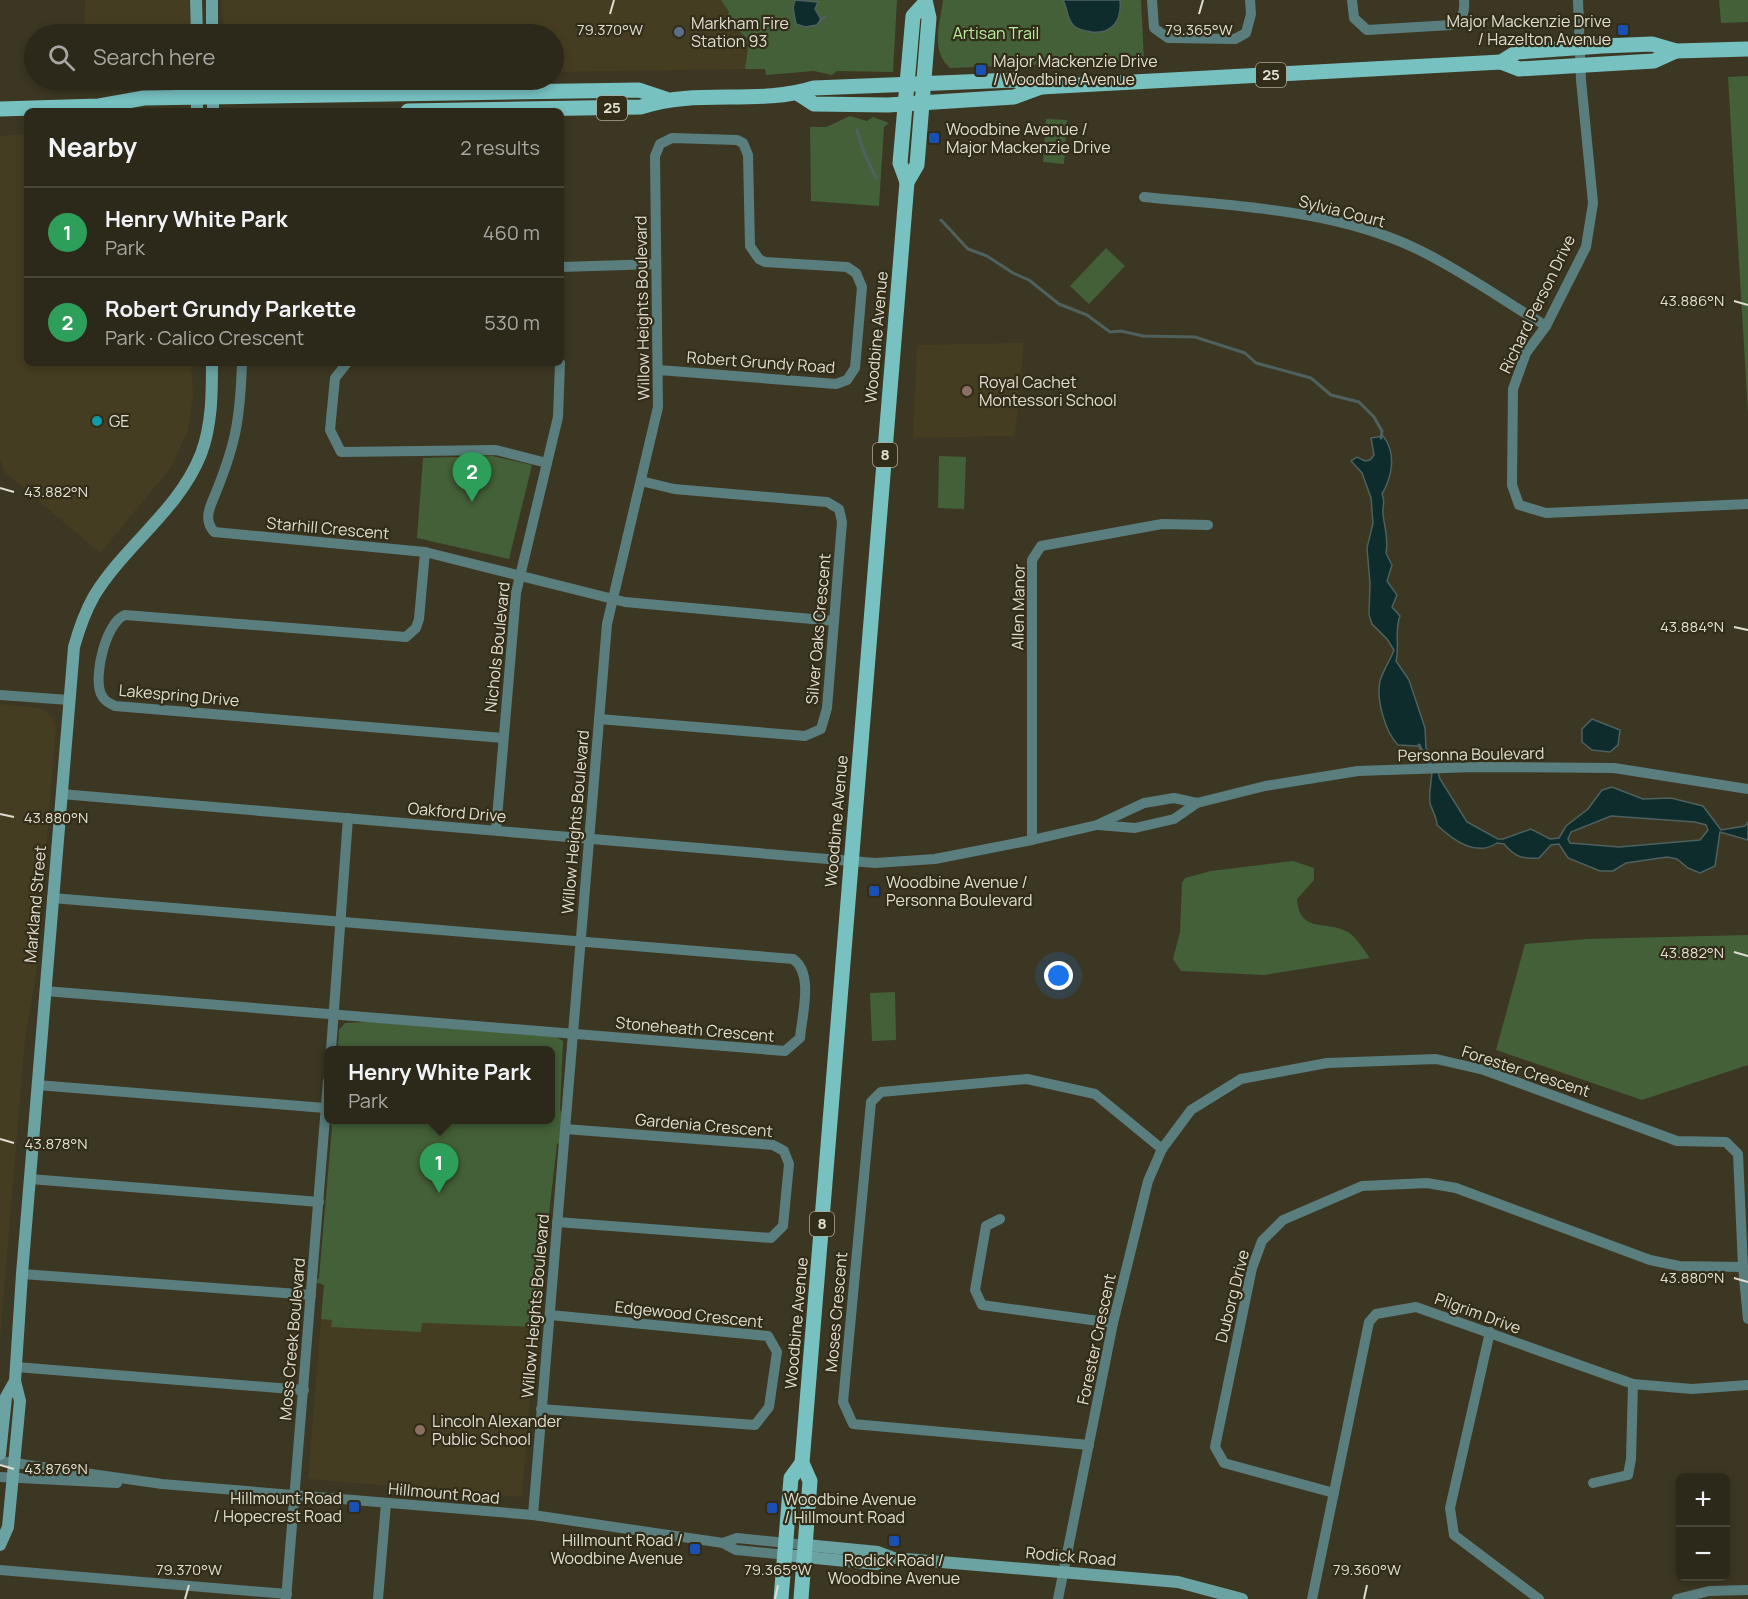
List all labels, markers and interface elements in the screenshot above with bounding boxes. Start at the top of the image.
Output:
place label: Major Mackenzie Drive / Hazelton Avenue [1446,10,1611,50]
place label: Markham Fire Station 93 [691,12,789,52]
text: 79.370°W [577,19,643,40]
text: 79.365°W [1165,19,1233,40]
park label: Artisan Trail [953,22,1039,44]
marker: Major Mackenzie Drive / Hazelton Avenue [1616,23,1630,37]
search box [24,24,564,90]
marker: Markham Fire Station 93 [672,25,686,39]
icon: search [45,41,78,74]
text: Search here [93,42,215,72]
place label: Major Mackenzie Drive / Woodbine Avenue [993,50,1158,90]
marker: Major Mackenzie Drive / Woodbine Avenue [974,63,988,77]
road number: 25 [1256,63,1286,87]
road number: 25 [597,96,627,120]
place label: Woodbine Avenue / Major Mackenzie Drive [946,118,1111,158]
text: Nearby [48,129,137,165]
marker: Woodbine Avenue / Major Mackenzie Drive [927,131,941,145]
text: 2 results [460,134,540,161]
street label: Sylvia Court [1296,190,1388,232]
text: Henry White Park [105,204,288,234]
street label: Willow Heights Boulevard [629,215,655,401]
text: 1 [63,219,72,246]
text: 460 m [483,219,540,246]
street label: Richard Person Drive [1494,231,1580,377]
text: Park [105,234,145,261]
street label: Woodbine Avenue [859,270,893,404]
text: 43.886°N [1660,290,1724,311]
text: Robert Grundy Parkette [105,294,356,324]
text: 2 [62,309,73,336]
text: 530 m [484,309,540,336]
text: Park · Calico Crescent [105,324,304,351]
street label: Robert Grundy Road [686,346,836,378]
place label: Royal Cachet Montessori School [979,371,1117,411]
marker: Royal Cachet Montessori School [960,384,974,398]
place label: GE [109,410,129,432]
marker: GE [90,414,104,428]
road number: 8 [873,443,897,467]
pin: 2 [452,452,492,502]
text: 43.882°N [24,481,88,502]
street label: Starhill Crescent [266,512,390,544]
street label: Silver Oaks Crescent [800,552,836,706]
street label: Allen Manor [1006,563,1030,650]
street label: Nichols Boulevard [479,581,515,713]
text: 43.884°N [1660,616,1724,637]
street label: Lakespring Drive [118,679,240,711]
street label: Willow Heights Boulevard [556,729,594,915]
street label: Personna Boulevard [1398,742,1544,766]
street label: Woodbine Avenue [819,754,853,888]
street label: Oakford Drive [407,797,507,827]
text: 43.880°N [24,807,88,828]
street label: Markland Street [19,844,51,964]
place label: Woodbine Avenue / Personna Boulevard [886,871,1033,911]
marker: Woodbine Avenue / Personna Boulevard [867,884,881,898]
text: 43.882°N [1660,942,1724,963]
your location [1044,961,1073,990]
street label: Stoneheath Crescent [615,1011,775,1047]
street label: Forester Crescent [1459,1040,1593,1102]
popup [324,1046,555,1124]
text: Henry White Park [348,1057,531,1087]
text: Park [348,1087,388,1114]
street label: Gardenia Crescent [634,1108,774,1142]
text: 43.878°N [25,1133,87,1154]
pin: 1 [420,1144,458,1193]
road number: 8 [810,1212,834,1236]
street label: Willow Heights Boulevard [516,1213,554,1399]
street label: Duborg Drive [1210,1247,1254,1345]
street label: Moses Crescent [820,1251,852,1373]
street label: Woodbine Avenue [779,1256,813,1390]
street label: Moss Creek Boulevard [274,1257,310,1421]
text: 43.880°N [1660,1267,1724,1288]
street label: Forester Crescent [1071,1271,1121,1407]
street label: Pilgrim Drive [1432,1287,1524,1339]
street label: Edgewood Crescent [614,1295,764,1333]
place label: Lincoln Alexander Public School [432,1410,562,1450]
marker: Lincoln Alexander Public School [413,1423,427,1437]
text: 43.876°N [24,1458,88,1479]
map controls [1676,1473,1730,1581]
button: + [1676,1473,1730,1527]
street label: Hillmount Road [387,1477,501,1509]
place label: Hillmount Road / Hopecrest Road [214,1487,342,1527]
place label: Woodbine Avenue / Hillmount Road [784,1488,916,1528]
marker: Hillmount Road / Hopecrest Road [347,1500,361,1514]
marker: Woodbine Avenue / Hillmount Road [765,1501,779,1515]
button: − [1676,1527,1730,1581]
place label: Hillmount Road / Woodbine Avenue [551,1529,683,1569]
marker: Rodick Road / Woodbine Avenue [887,1534,901,1548]
street label: Rodick Road [1025,1541,1117,1571]
marker: Hillmount Road / Woodbine Avenue [688,1542,702,1556]
place label: Rodick Road / Woodbine Avenue [828,1549,960,1589]
text: 79.370°W [156,1559,222,1580]
text: 79.365°W [744,1559,812,1580]
text: 79.360°W [1333,1559,1401,1580]

